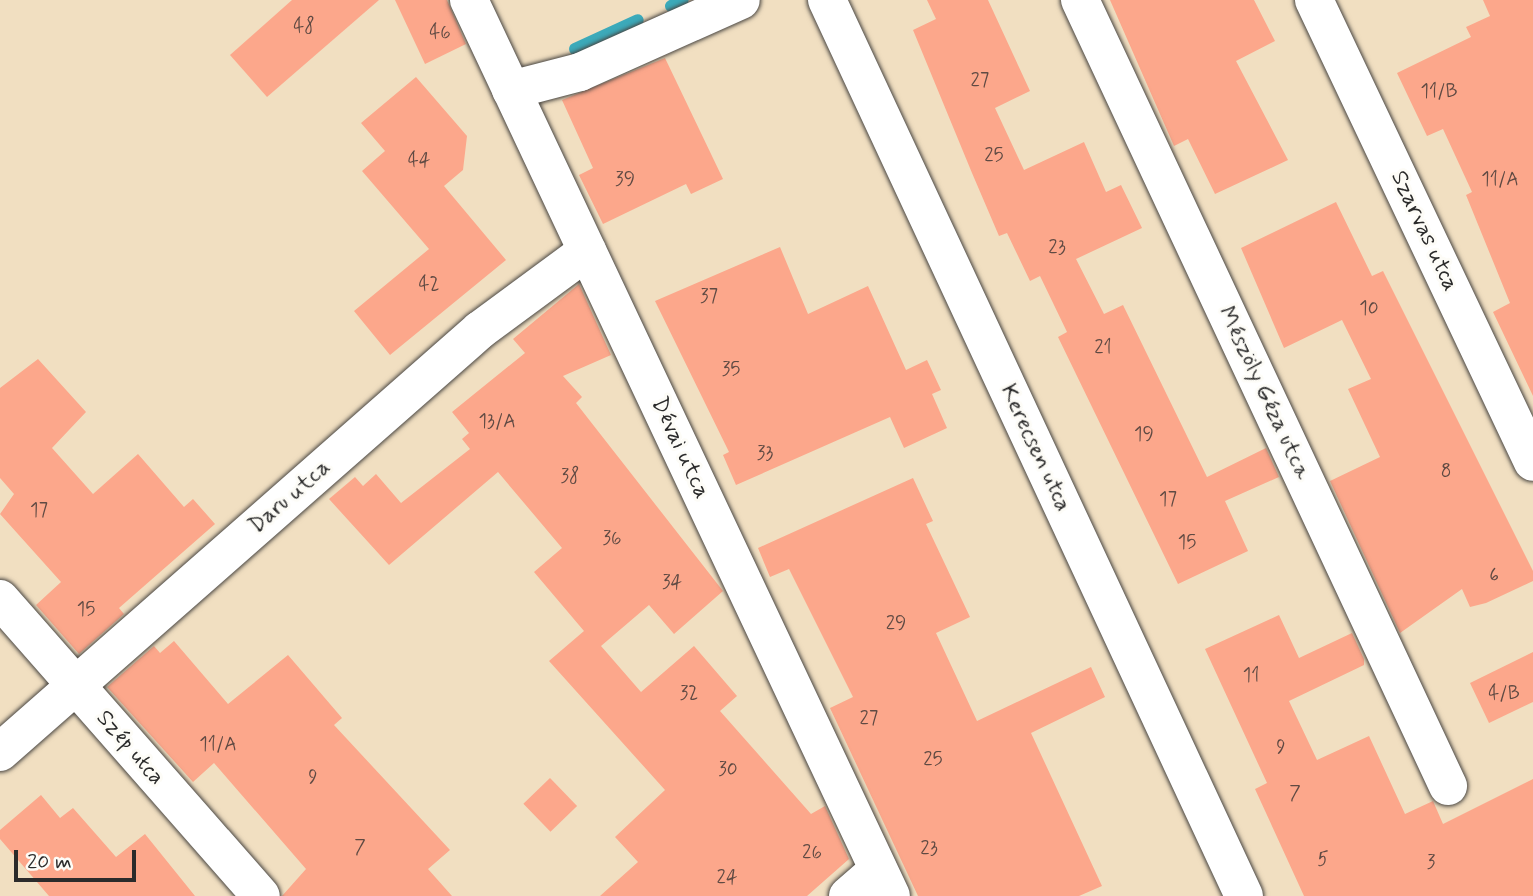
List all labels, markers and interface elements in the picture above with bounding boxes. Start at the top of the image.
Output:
house number: 48 [293,16,315,38]
house number: 46 [429,22,451,44]
house number: 27 [971,70,989,92]
house number: 11/B [1421,81,1457,103]
house number: 25 [984,145,1004,167]
house number: 44 [408,150,430,172]
street label: Szarvas utca [1384,165,1464,297]
house number: 39 [615,169,635,191]
house number: 11/A [1481,169,1519,191]
house number: 23 [1048,237,1066,259]
house number: 42 [418,274,440,296]
house number: 37 [700,286,718,308]
house number: 10 [1359,298,1379,320]
street label: Mészöly Géza utca [1212,302,1316,484]
house number: 21 [1094,337,1112,359]
house number: 35 [722,359,740,381]
street label: Kerecsen utca [992,378,1078,518]
street label: Dévai utca [645,394,715,502]
house number: 13/A [478,411,516,433]
house number: 19 [1134,424,1154,446]
house number: 33 [757,443,773,465]
street label: Daru utca [245,455,335,539]
house number: 8 [1441,461,1451,483]
house number: 38 [561,466,579,488]
house number: 17 [1159,489,1177,511]
house number: 17 [30,500,48,522]
house number: 36 [602,528,622,550]
house number: 15 [1178,532,1196,554]
house number: 6 [1489,565,1499,587]
house number: 34 [662,572,682,594]
house number: 15 [77,599,95,621]
house number: 29 [886,613,906,635]
house number: 11 [1243,665,1259,687]
house number: 32 [680,683,698,705]
house number: 4/B [1488,683,1520,705]
street label: Szép utca [88,703,172,793]
house number: 27 [860,708,878,730]
house number: 11/A [199,734,237,756]
house number: 9 [1276,737,1286,759]
house number: 25 [923,749,943,771]
house number: 30 [718,759,738,781]
house number: 9 [308,767,318,789]
house number: 7 [1289,783,1301,805]
scale bar [18,836,140,880]
house number: 7 [354,837,366,859]
house number: 23 [920,838,938,860]
house number: 26 [802,842,822,864]
text: 20 m [27,848,72,876]
house number: 5 [1317,849,1329,871]
house number: 3 [1427,852,1435,874]
house number: 24 [717,867,737,889]

